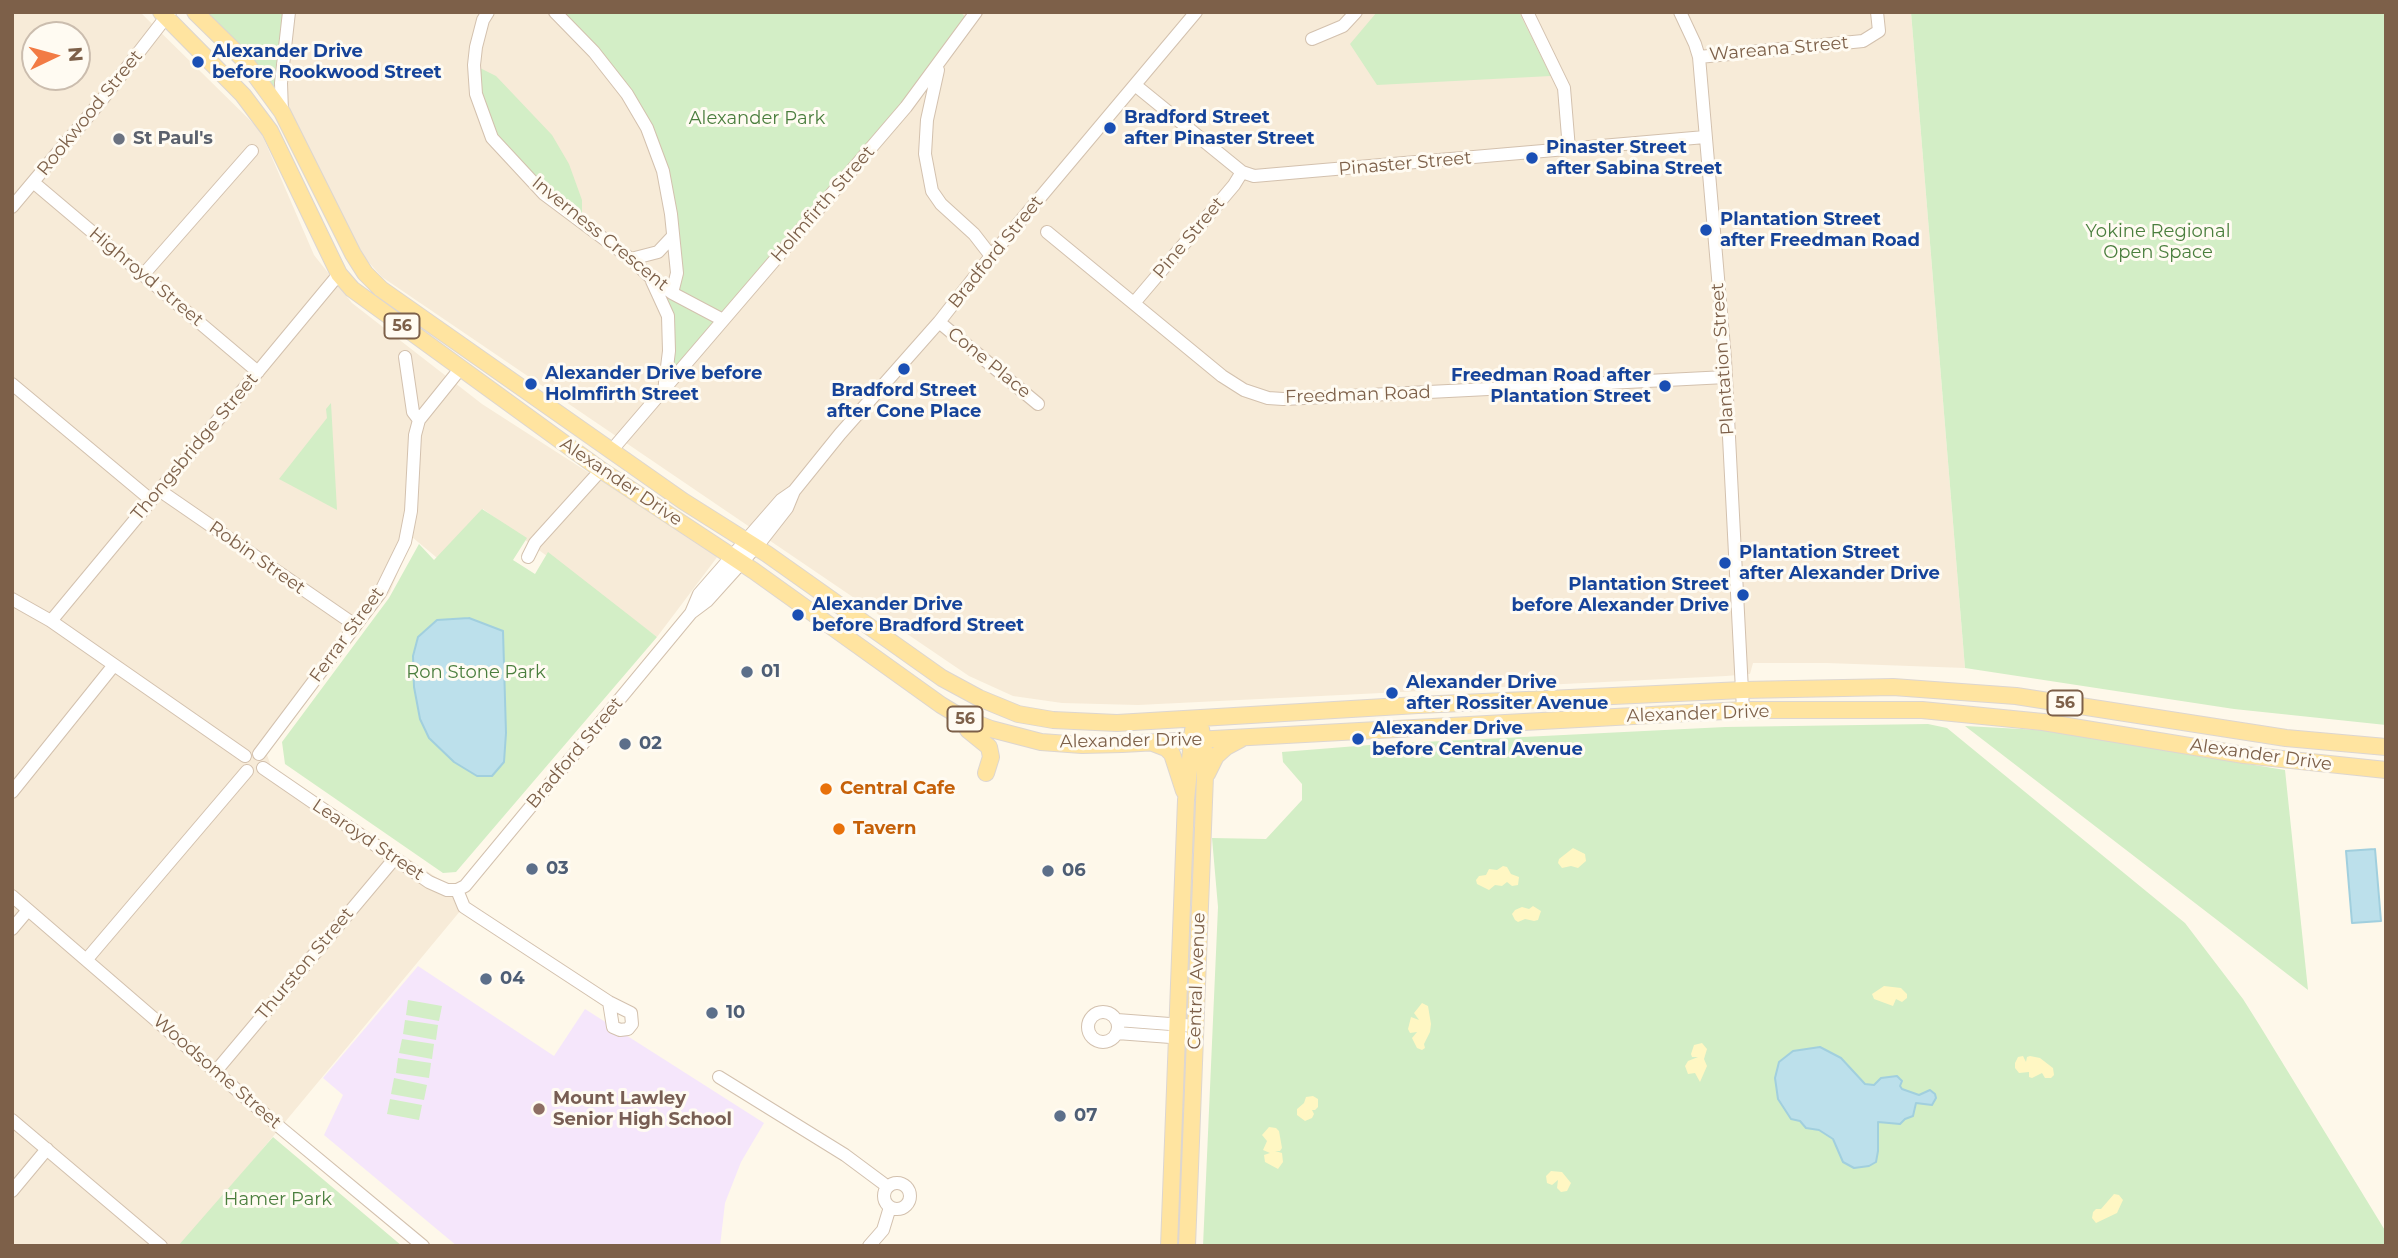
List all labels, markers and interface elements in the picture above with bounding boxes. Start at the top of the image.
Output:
north arrow [21,21,91,91]
street label: Wareana Street [1708,32,1850,66]
place label: Alexander Drive before Rookwood Street [212,41,442,84]
street label: Rookwood Street [33,46,147,180]
text: N [63,46,88,63]
marker: Alexander Drive before Rookwood Street [190,54,206,70]
place label: Bradford Street after Pinaster Street [1124,107,1315,150]
park label: Alexander Park [689,108,825,130]
marker: Bradford Street after Pinaster Street [1102,120,1118,136]
place label: St Paul's [133,128,213,150]
marker: St Paul's [111,131,127,147]
place label: Pinaster Street after Sabina Street [1546,137,1722,180]
street label: Holmfirth Street [767,141,879,267]
street label: Pinaster Street [1338,147,1472,181]
marker: Pinaster Street after Sabina Street [1524,150,1540,166]
street label: Inverness Crescent [527,172,673,296]
street label: Bradford Street [944,191,1048,313]
street label: Pine Street [1149,193,1229,283]
place label: Plantation Street after Freedman Road [1720,209,1920,252]
park label: Yokine Regional Open Space [2086,221,2230,264]
marker: Plantation Street after Freedman Road [1698,222,1714,238]
street label: Highroyd Street [84,223,208,331]
street label: Plantation Street [1707,282,1739,436]
road number: 56 [384,314,420,338]
street label: Cone Place [943,323,1035,403]
marker: Bradford Street after Cone Place [896,361,912,377]
place label: Alexander Drive before Holmfirth Street [545,363,762,406]
place label: Freedman Road after Plantation Street [1451,365,1651,408]
street label: Thongsbridge Street [127,369,263,525]
marker: Alexander Drive before Holmfirth Street [523,376,539,392]
marker: Freedman Road after Plantation Street [1657,378,1673,394]
place label: Bradford Street after Cone Place [827,380,981,422]
street label: Freedman Road [1285,382,1431,408]
street label: Alexander Drive [556,433,686,531]
street label: Robin Street [205,517,309,599]
place label: Plantation Street after Alexander Drive [1739,542,1940,584]
marker: Plantation Street after Alexander Drive [1717,555,1733,571]
place label: Plantation Street before Alexander Drive [1512,574,1729,616]
street label: Ferrar Street [305,583,389,687]
marker: Plantation Street before Alexander Drive [1735,587,1751,603]
place label: Alexander Drive before Bradford Street [812,594,1024,636]
marker: Alexander Drive before Bradford Street [790,607,806,623]
place label: 01 [761,661,780,683]
park label: Ron Stone Park [406,662,546,684]
marker: 01 [739,664,755,680]
place label: Alexander Drive after Rossiter Avenue [1406,672,1608,714]
marker: Alexander Drive after Rossiter Avenue [1384,685,1400,701]
road number: 56 [2048,690,2082,716]
street label: Bradford Street [522,693,628,813]
street label: Alexander Drive [1626,701,1770,727]
road number: 56 [948,706,982,732]
place label: Alexander Drive before Central Avenue [1372,718,1583,760]
street label: Alexander Drive [1059,729,1203,753]
marker: Alexander Drive before Central Avenue [1350,731,1366,747]
place label: 02 [639,733,662,755]
street label: Alexander Drive [2189,734,2333,776]
marker: 02 [617,736,633,752]
place label: Central Cafe [840,778,955,800]
marker: Central Cafe [818,781,834,797]
street label: Learoyd Street [308,795,428,885]
place label: Tavern [853,818,917,840]
marker: Tavern [831,821,847,837]
place label: 03 [546,858,569,880]
place label: 06 [1062,860,1086,882]
marker: 03 [524,861,540,877]
marker: 06 [1040,863,1056,879]
street label: Thurston Street [252,903,358,1025]
street label: Central Avenue [1184,912,1210,1050]
place label: 04 [500,968,525,990]
marker: 04 [478,971,494,987]
place label: 10 [726,1002,745,1024]
marker: 10 [704,1005,720,1021]
street label: Woodsome Street [148,1010,286,1134]
place label: Mount Lawley Senior High School [553,1088,732,1130]
marker: Mount Lawley Senior High School [531,1101,547,1117]
place label: 07 [1074,1105,1097,1127]
marker: 07 [1052,1108,1068,1124]
park label: Hamer Park [224,1189,332,1211]

